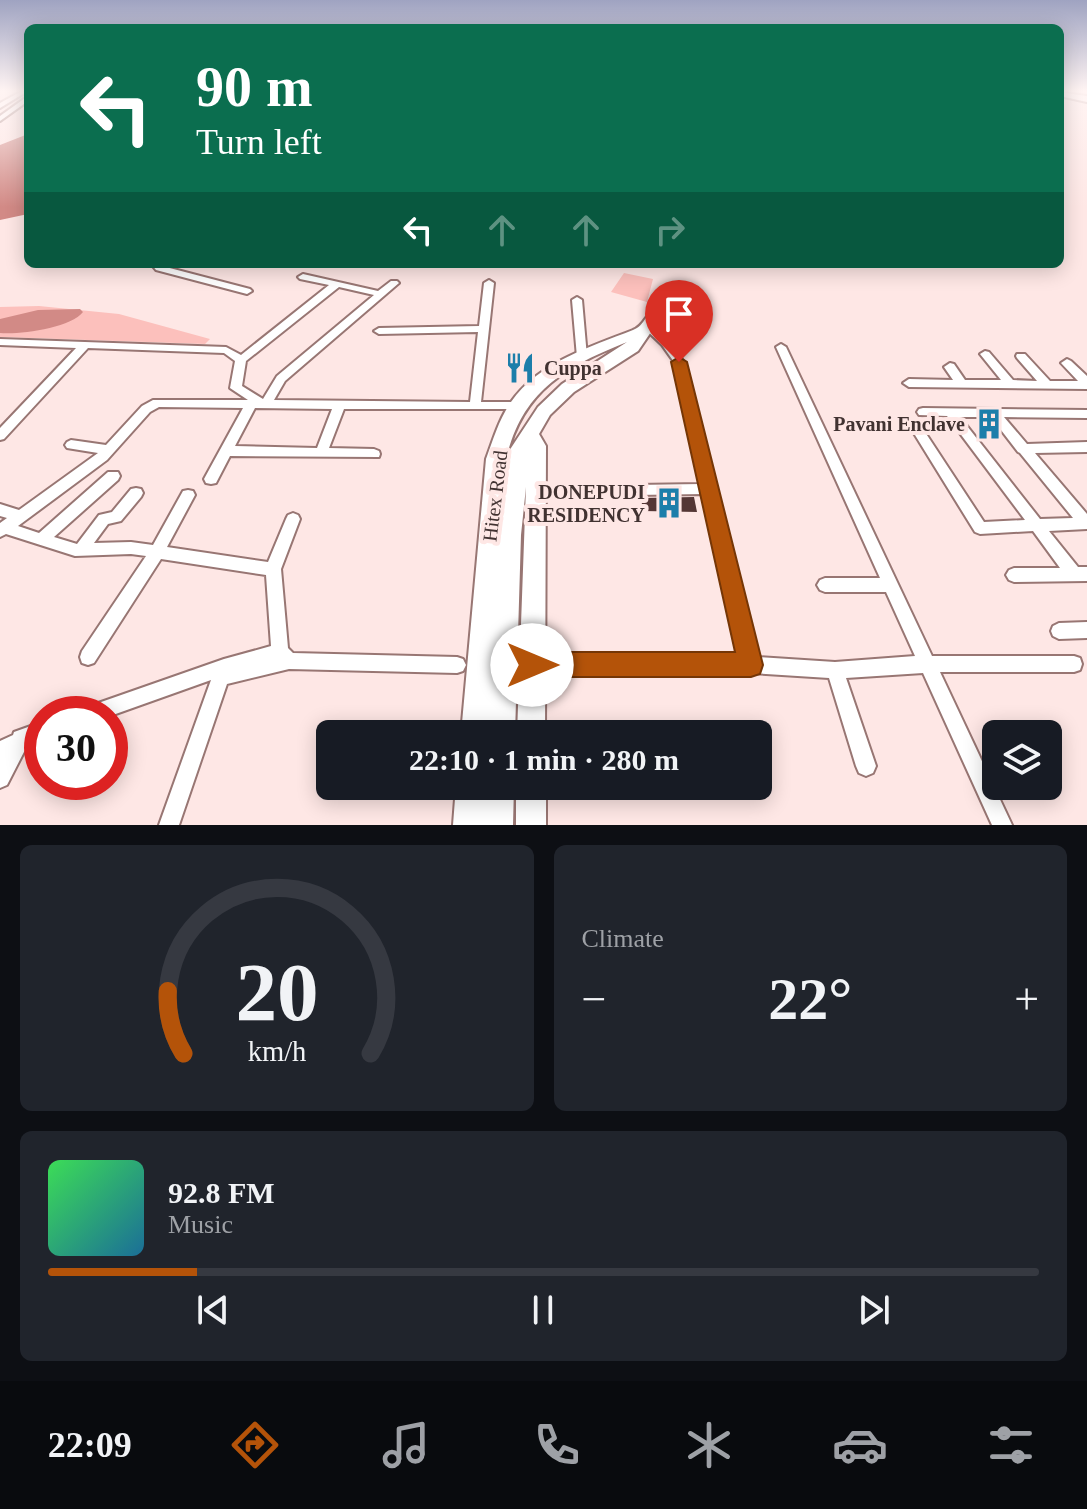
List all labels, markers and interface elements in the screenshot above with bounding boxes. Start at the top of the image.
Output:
icon: left [64,56,168,160]
text: 90 m [196,56,313,118]
text: Turn left [196,122,322,162]
icon: left [396,208,440,252]
icon: ahead [480,208,524,252]
icon: ahead [564,208,608,252]
icon: right [648,208,692,252]
pin [645,280,713,362]
icon: arrive [657,292,701,336]
restaurant icon: Cuppa [503,351,537,385]
place label: Cuppa [544,357,602,380]
building icon: Pavani Enclave [972,407,1006,441]
place label: Pavani Enclave [833,413,965,435]
street label: Hitex Road [478,449,512,543]
place label: DONEPUDI RESIDENCY [527,481,646,526]
building icon: DONEPUDI RESIDENCY [652,486,686,520]
position arrow [490,623,574,707]
speed limit sign: 30 [24,696,128,800]
map controls [982,720,1062,800]
button: layers [982,720,1062,800]
text: 22:10 · 1 min · 280 m [409,743,679,776]
text: Climate [582,924,664,953]
text: 20 [235,946,318,1038]
text: 22° [768,966,852,1032]
text: − [582,975,606,1024]
text: + [1014,975,1039,1024]
text: km/h [247,1036,306,1067]
text: 92.8 FM [168,1176,275,1209]
text: Music [168,1210,233,1239]
icon: previous [191,1288,235,1332]
icon: pause [521,1288,565,1332]
icon: next [852,1288,896,1332]
icon: directions [227,1417,283,1473]
icon: music [378,1417,434,1473]
icon: phone [529,1417,585,1473]
icon: climate [681,1417,737,1473]
icon: car [832,1417,888,1473]
icon: filters [983,1417,1039,1473]
text: 22:09 [48,1425,132,1465]

